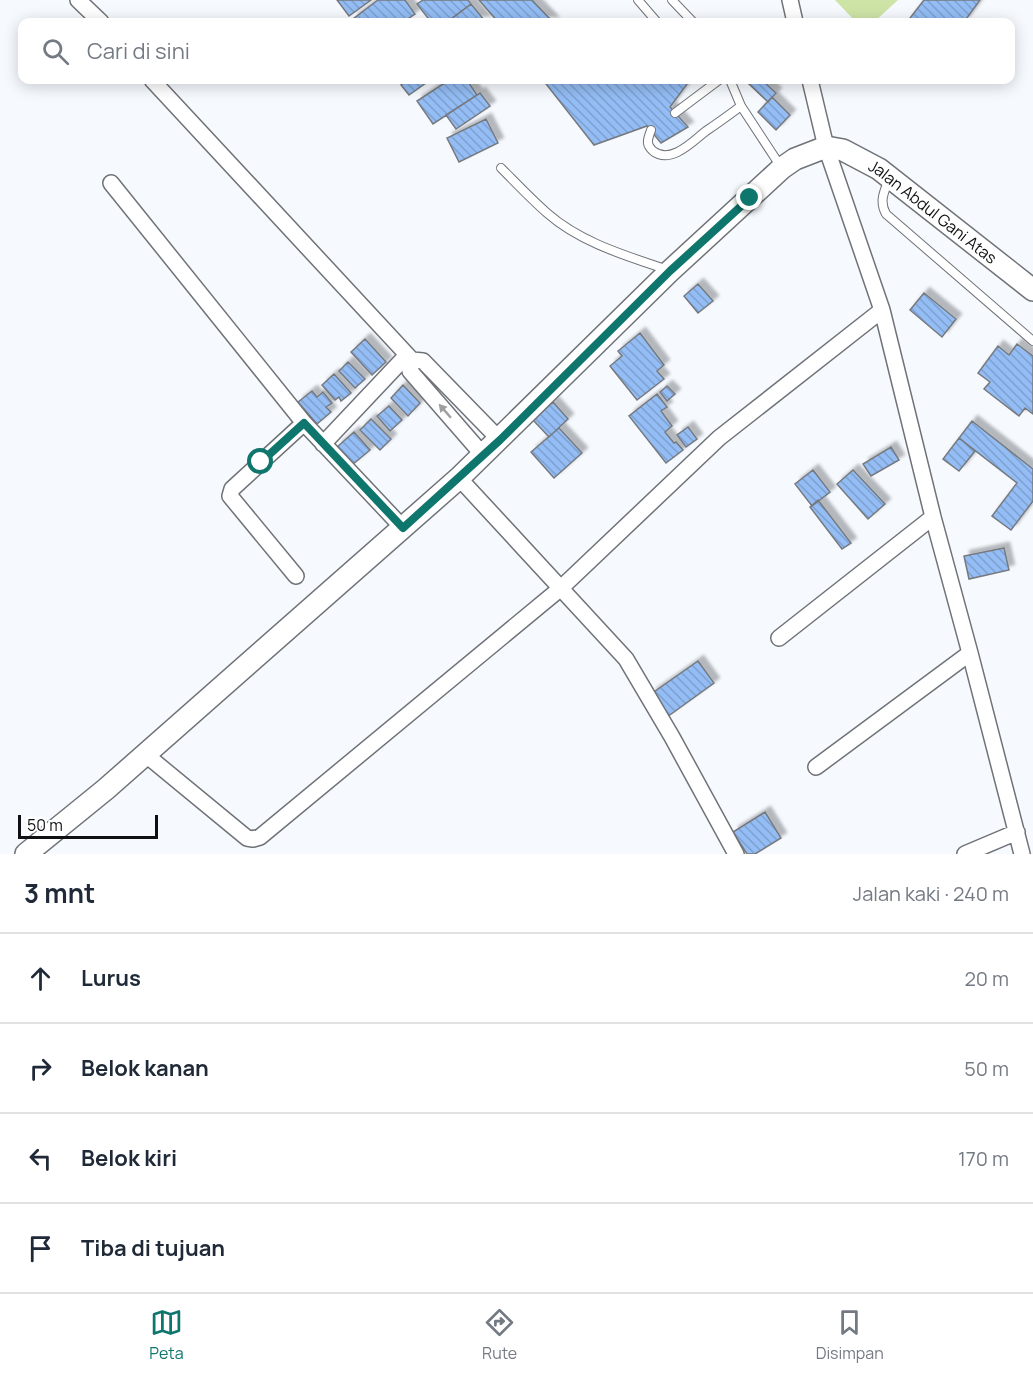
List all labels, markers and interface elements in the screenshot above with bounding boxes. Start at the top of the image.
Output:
search box [18,18,1015,84]
icon: search [39,35,72,68]
text: Cari di sini [87,36,190,66]
street label: Jalan Abdul Gani Atas [865,155,1002,269]
route end [736,184,762,210]
one-way arrow [439,404,452,419]
route start [247,448,273,474]
scale bar [18,812,158,840]
text: 50 m [27,814,63,836]
text: 3 mnt [24,875,95,911]
text: Jalan kaki · 240 m [853,880,1009,907]
icon: ahead [24,962,57,995]
text: Lurus [81,963,141,993]
text: 20 m [964,965,1009,992]
icon: right [24,1052,57,1085]
text: Belok kanan [81,1053,209,1083]
text: 50 m [964,1055,1009,1082]
icon: left [24,1142,57,1175]
text: Belok kiri [81,1143,177,1173]
text: 170 m [958,1145,1009,1172]
icon: arrive [24,1232,57,1265]
text: Tiba di tujuan [81,1233,225,1263]
tab: Peta [149,1306,184,1364]
tab: Rute [482,1306,517,1364]
tab: Disimpan [816,1306,884,1364]

